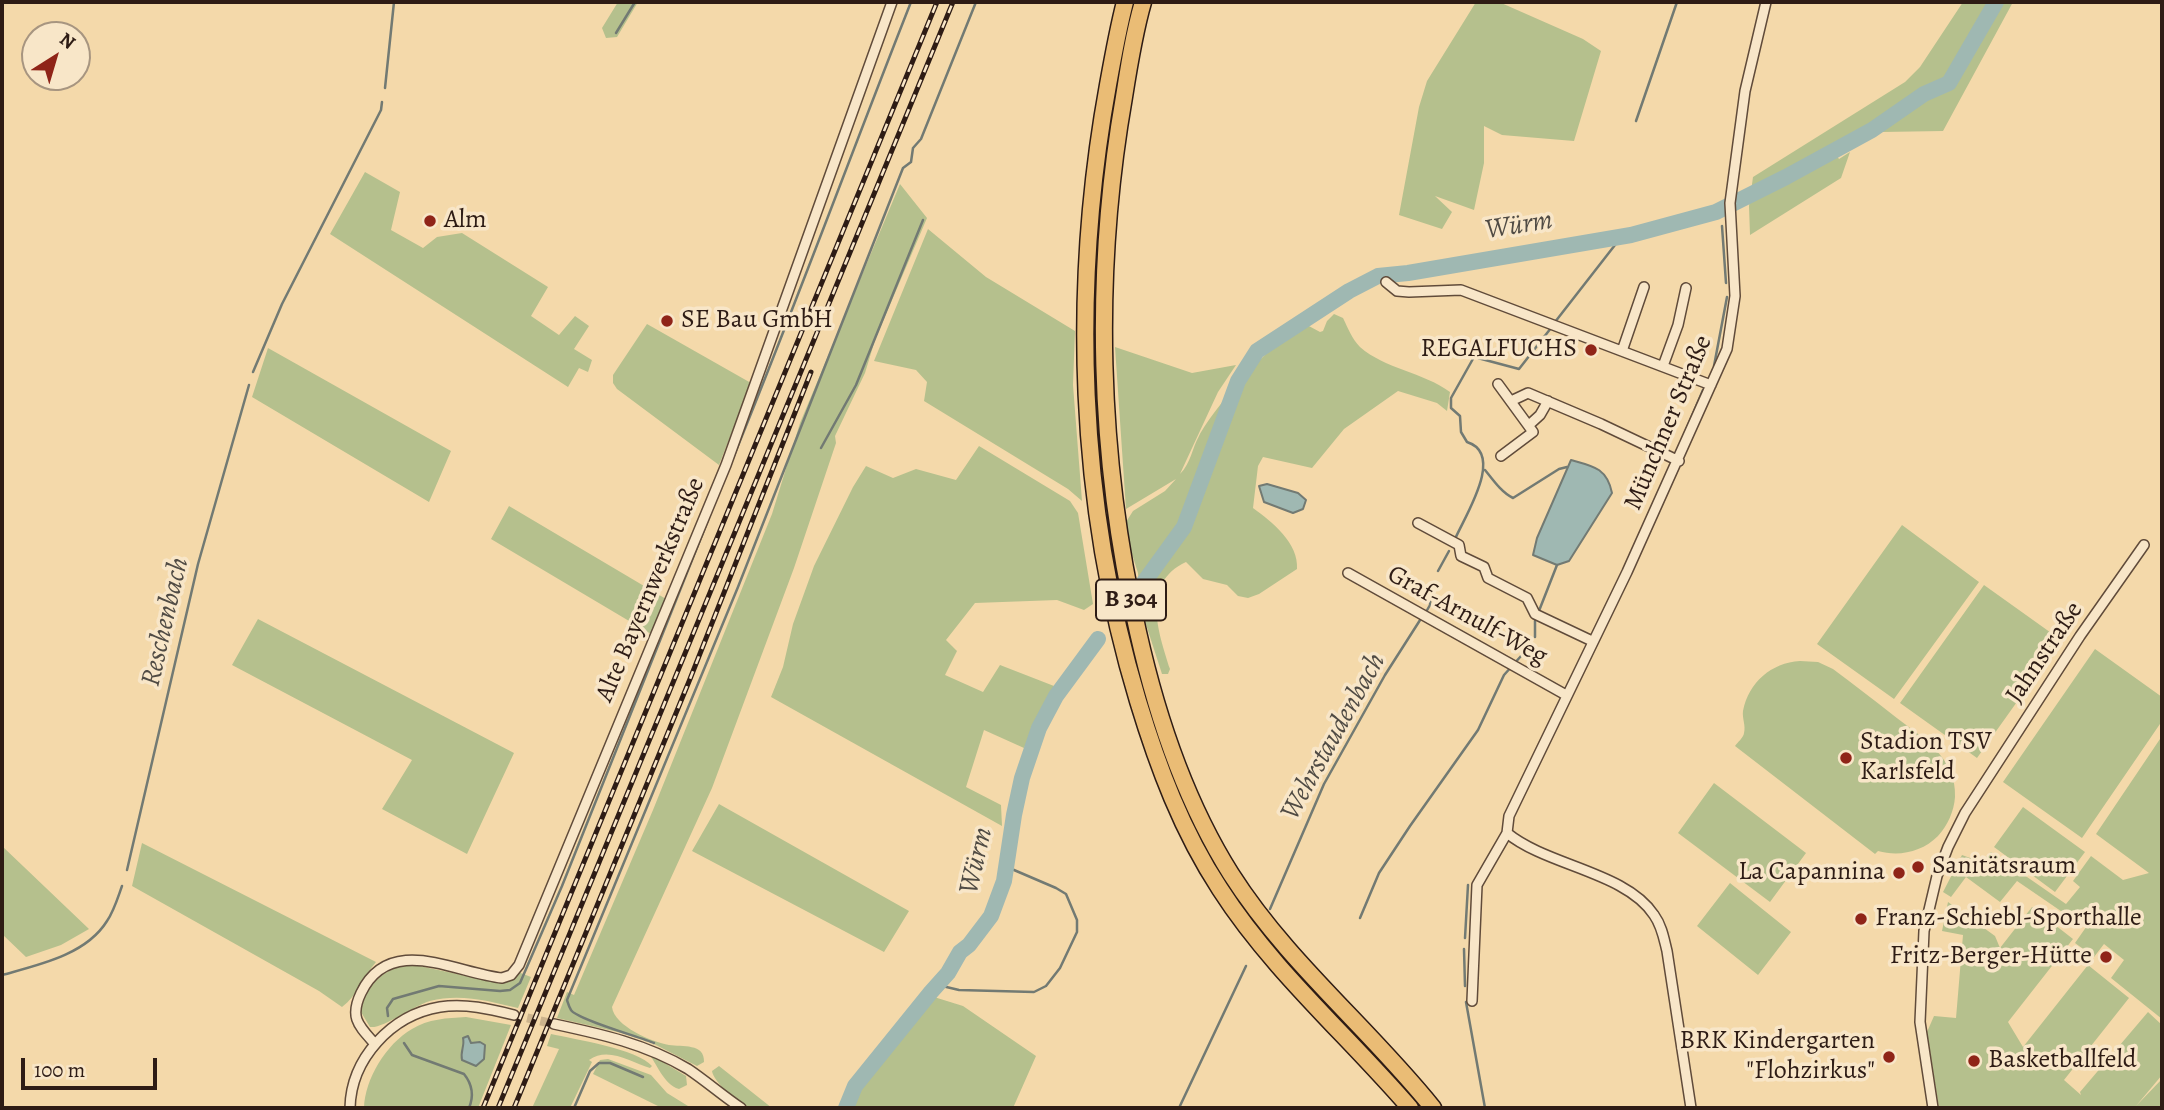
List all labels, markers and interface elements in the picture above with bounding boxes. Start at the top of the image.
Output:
north arrow [21,21,91,91]
text: N [54,26,81,55]
water label: Würm [1483,204,1555,248]
place label: Alm [444,205,487,237]
marker: Alm [422,213,438,229]
place label: SE Bau GmbH [681,305,833,337]
marker: SE Bau GmbH [659,313,675,329]
street label: Münchner Straße [1618,331,1720,515]
place label: REGALFUCHS [1420,334,1577,366]
marker: REGALFUCHS [1583,342,1599,358]
street label: Alte Bayernwerkstraße [590,473,712,707]
water label: Reschenbach [135,554,197,690]
street label: Graf-Arnulf-Weg [1382,559,1552,673]
road number: B 304 [1096,580,1166,620]
street label: Jahnstraße [2000,596,2090,710]
water label: Wehrstaudenbach [1274,648,1394,826]
place label: Stadion TSV Karlsfeld [1860,727,1992,788]
marker: Stadion TSV Karlsfeld [1838,750,1854,766]
water label: Würm [953,824,1001,898]
place label: Sanitätsraum [1932,851,2076,883]
place label: La Capannina [1738,857,1885,889]
marker: Sanitätsraum [1910,859,1926,875]
marker: La Capannina [1891,865,1907,881]
place label: Franz-Schiebl-Sporthalle [1875,903,2142,935]
marker: Franz-Schiebl-Sporthalle [1853,911,1869,927]
place label: Fritz-Berger-Hütte [1890,941,2092,973]
marker: Fritz-Berger-Hütte [2098,949,2114,965]
place label: BRK Kindergarten "Flohzirkus" [1679,1026,1875,1088]
scale bar [24,1044,161,1088]
place label: Basketballfeld [1988,1045,2137,1077]
marker: BRK Kindergarten "Flohzirkus" [1881,1049,1897,1065]
marker: Basketballfeld [1966,1053,1982,1069]
text: 100 m [34,1056,85,1084]

